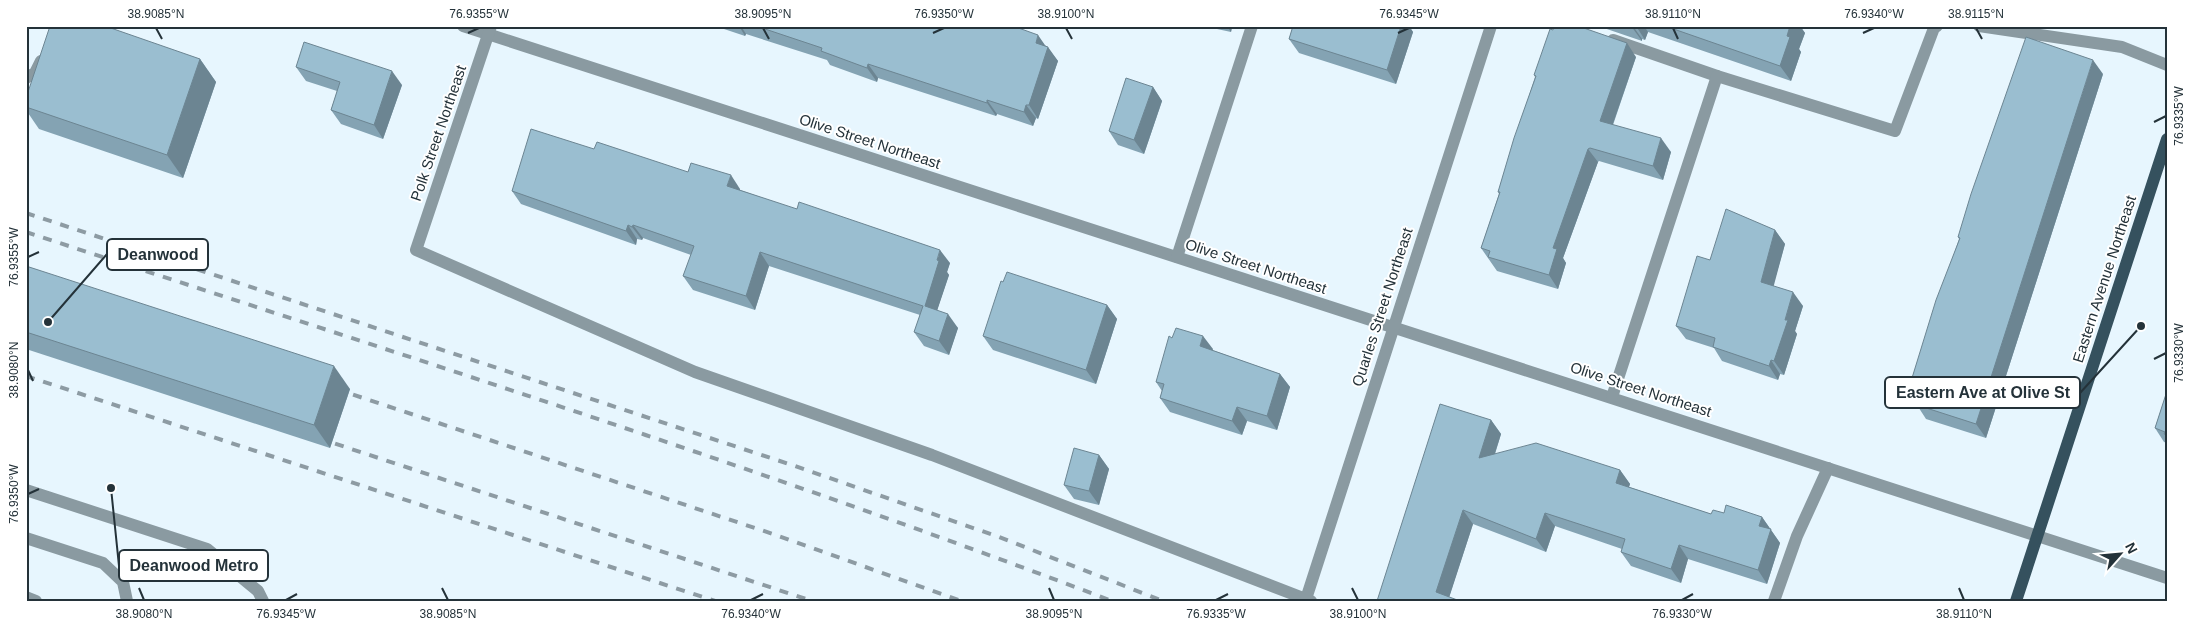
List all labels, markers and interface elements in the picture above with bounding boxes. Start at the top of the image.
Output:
text: 38.9085°N [128,7,184,21]
text: 76.9355°W [449,7,509,21]
text: 38.9095°N [735,7,791,21]
text: 76.9350°W [914,7,974,21]
text: 38.9100°N [1038,7,1094,21]
text: 76.9345°W [1379,7,1439,21]
text: 38.9110°N [1645,7,1701,21]
text: 76.9340°W [1844,7,1904,21]
text: 38.9115°N [1948,7,2004,21]
street label: Polk Street Northeast [407,62,470,203]
text: 76.9335°W [2172,86,2186,146]
street label: Olive Street Northeast [797,110,944,172]
street label: Eastern Avenue Northeast [2069,192,2139,365]
street label: Quarles Street Northeast [1348,225,1416,389]
text: 76.9355°W [7,227,21,287]
street label: Olive Street Northeast [1183,235,1330,297]
callout: Deanwood [107,239,208,270]
text: Deanwood [118,246,198,263]
text: 76.9330°W [2172,323,2186,383]
text: 38.9080°N [7,342,21,398]
street label: Olive Street Northeast [1568,358,1715,420]
callout: Eastern Ave at Olive St [1885,377,2080,408]
text: Eastern Ave at Olive St [1896,384,2071,401]
text: 76.9350°W [7,464,21,524]
north arrow [2096,530,2146,580]
text: N [2122,540,2141,556]
callout: Deanwood Metro [119,550,268,581]
text: Deanwood Metro [130,557,259,574]
text: 38.9080°N [116,607,172,621]
text: 76.9345°W [256,607,316,621]
text: 38.9085°N [420,607,476,621]
text: 76.9340°W [721,607,781,621]
text: 38.9095°N [1026,607,1082,621]
text: 76.9335°W [1186,607,1246,621]
text: 38.9100°N [1330,607,1386,621]
text: 76.9330°W [1652,607,1712,621]
text: 38.9110°N [1936,607,1992,621]

